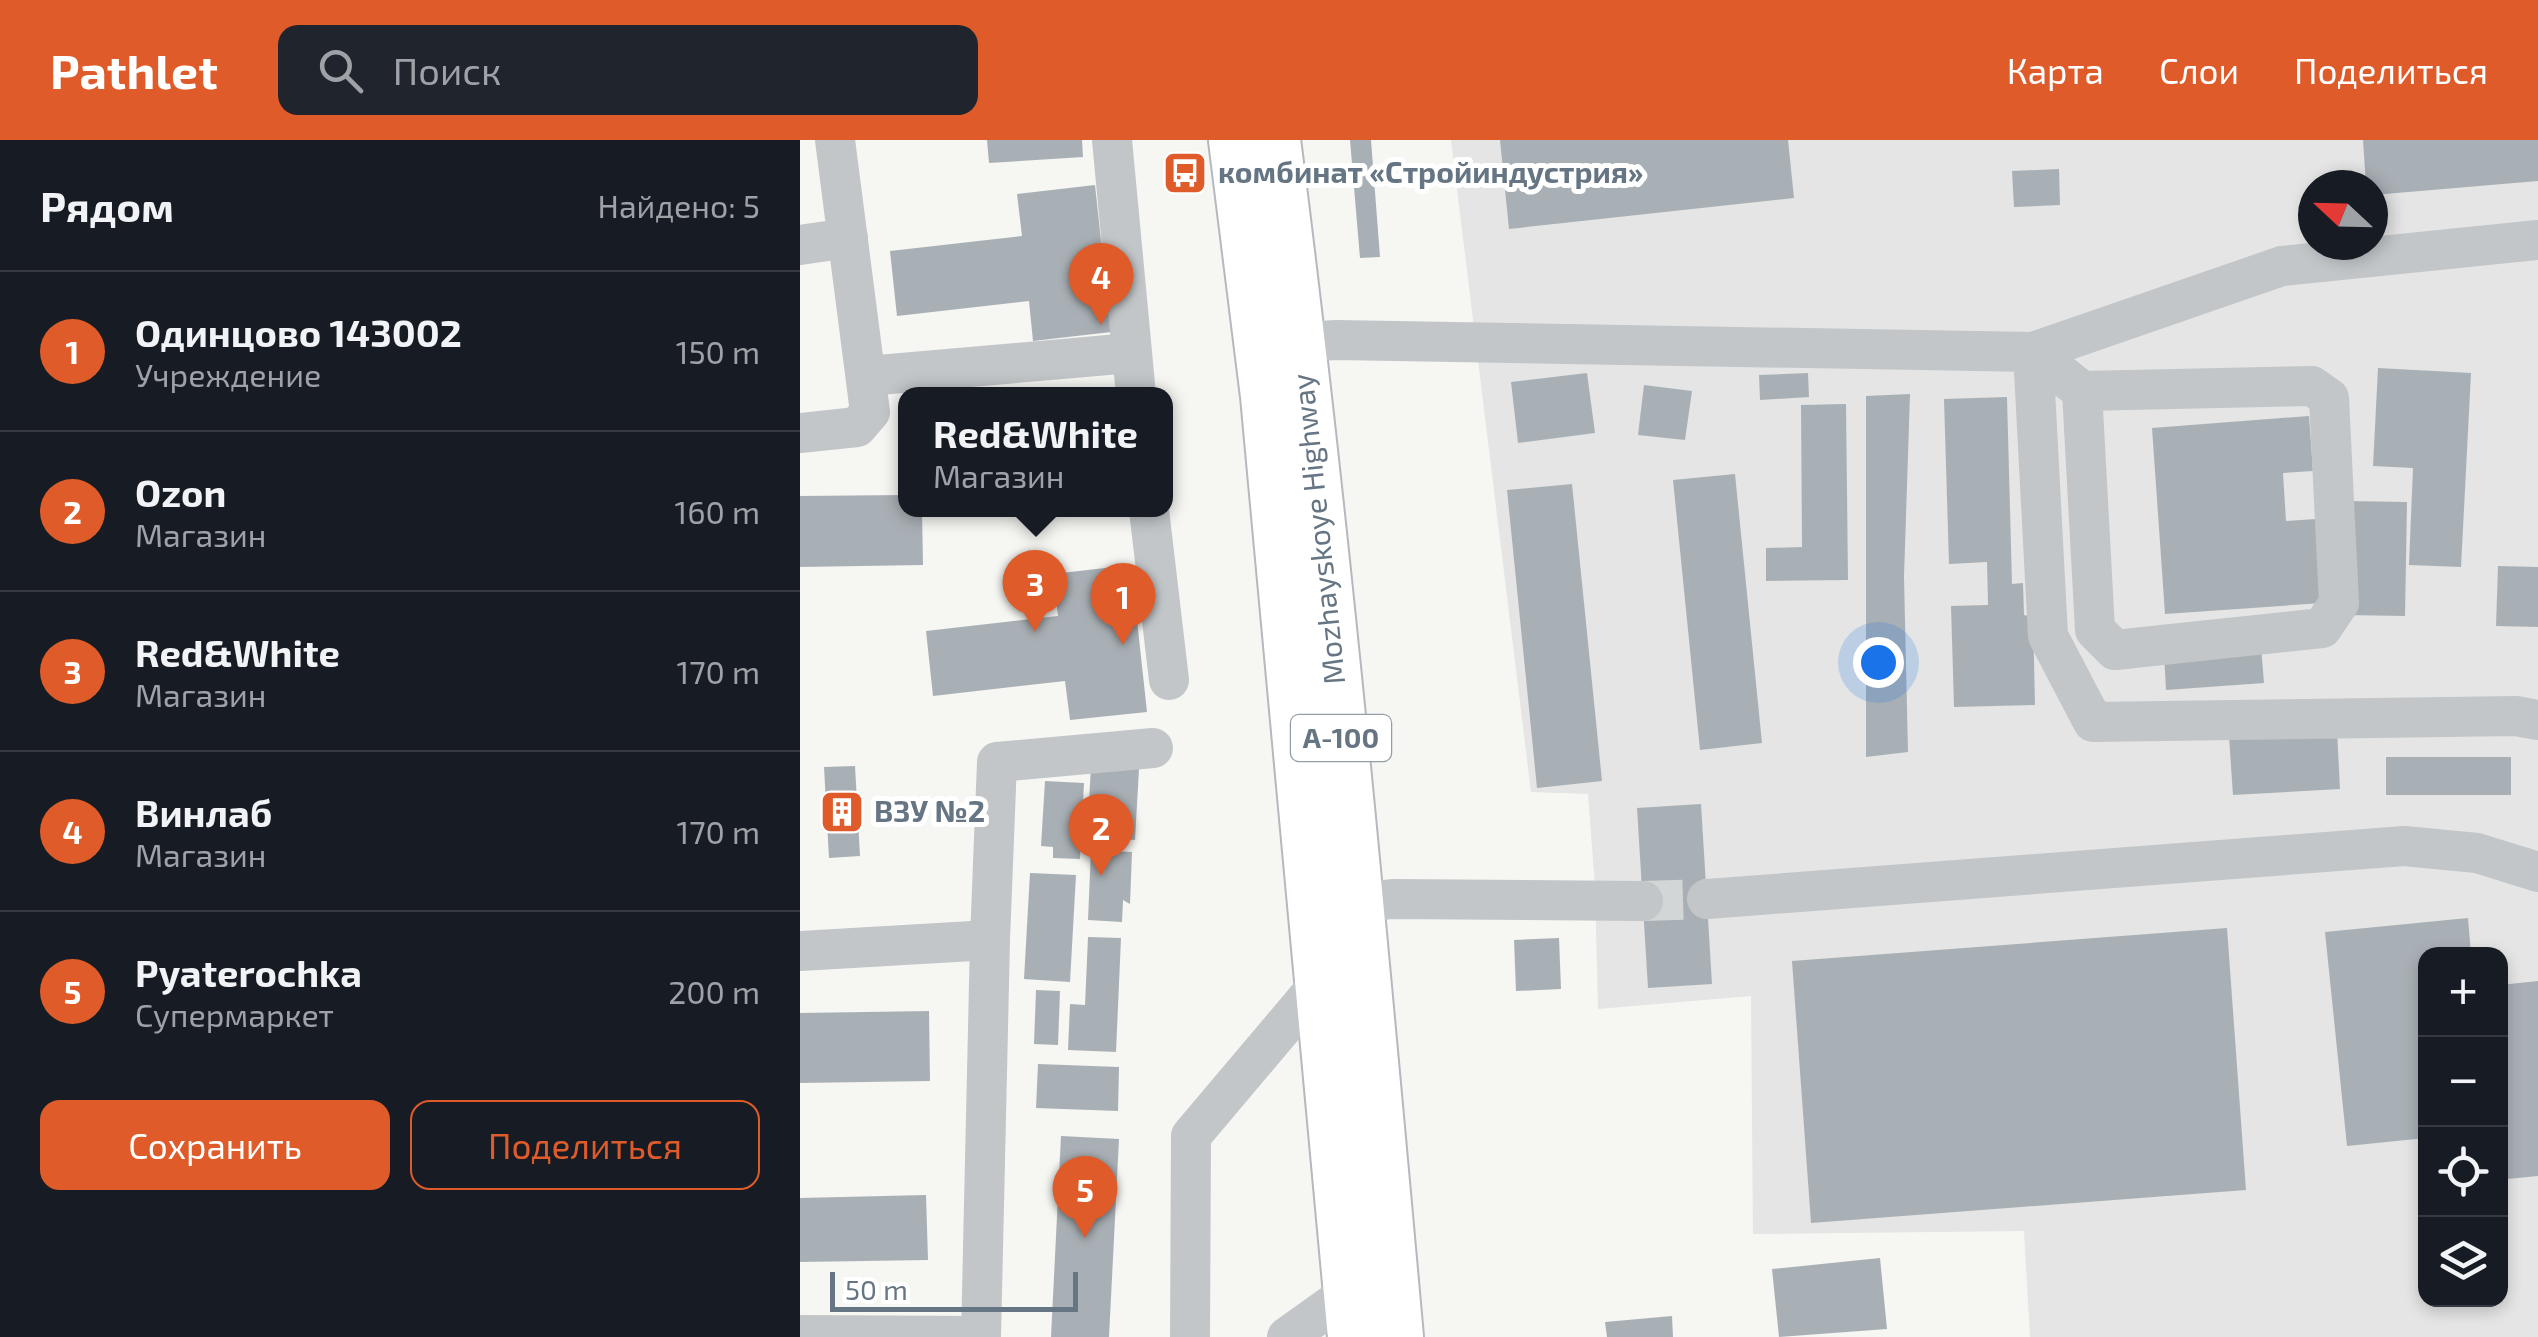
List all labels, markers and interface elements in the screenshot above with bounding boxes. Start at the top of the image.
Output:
search box [278,25,978,115]
text: Pathlet [50,41,218,99]
icon: search [313,43,368,98]
text: Поиск [393,47,501,93]
text: Карта [2007,49,2104,91]
text: Слои [2159,49,2239,91]
text: Поделиться [2294,49,2488,91]
bus stop icon: комбинат «Стройиндустрия» [1162,150,1208,196]
place label: комбинат «Стройиндустрия» [1218,153,1643,190]
north arrow [2298,170,2388,260]
text: Рядом [40,180,174,230]
text: Найдено: 5 [598,186,760,224]
pin: 4 [1068,242,1134,325]
text: Одинцово 143002 [135,309,462,355]
text: 1 [66,332,79,370]
text: 150 m [676,332,760,370]
text: Учреждение [135,355,321,393]
street label: Mozhayskoye Highway [1283,372,1351,686]
popup [898,387,1173,517]
text: Red&White [933,410,1138,456]
text: Магазин [933,456,1065,494]
text: Ozon [135,469,226,515]
text: 2 [63,492,82,530]
text: 160 m [674,492,760,530]
text: Магазин [135,515,266,553]
pin: 3 [1002,550,1068,632]
pin: 1 [1090,562,1156,645]
text: Red&White [135,629,340,675]
your location [1853,637,1904,688]
text: 3 [63,652,82,690]
text: 170 m [676,652,760,690]
text: Магазин [135,675,266,713]
road number: А-100 [1291,715,1391,761]
text: Винлаб [135,789,272,835]
building icon: ВЗУ №2 [819,789,865,835]
place label: ВЗУ №2 [874,792,985,828]
pin: 2 [1068,794,1134,876]
text: 4 [62,812,83,850]
text: 170 m [676,812,760,850]
text: Магазин [135,835,266,873]
map controls [2418,947,2508,1307]
button: + [2418,947,2508,1037]
text: Pyaterochka [135,949,362,995]
text: 5 [64,972,81,1010]
text: 200 m [668,972,760,1010]
text: Супермаркет [135,995,334,1033]
button: − [2418,1037,2508,1127]
button: Сохранить [40,1100,390,1190]
button: Поделиться [410,1100,760,1190]
button: locate [2418,1127,2508,1217]
pin: 5 [1052,1156,1118,1238]
button: layers [2418,1217,2508,1307]
scale bar [830,1267,1078,1312]
text: 50 m [845,1272,908,1306]

